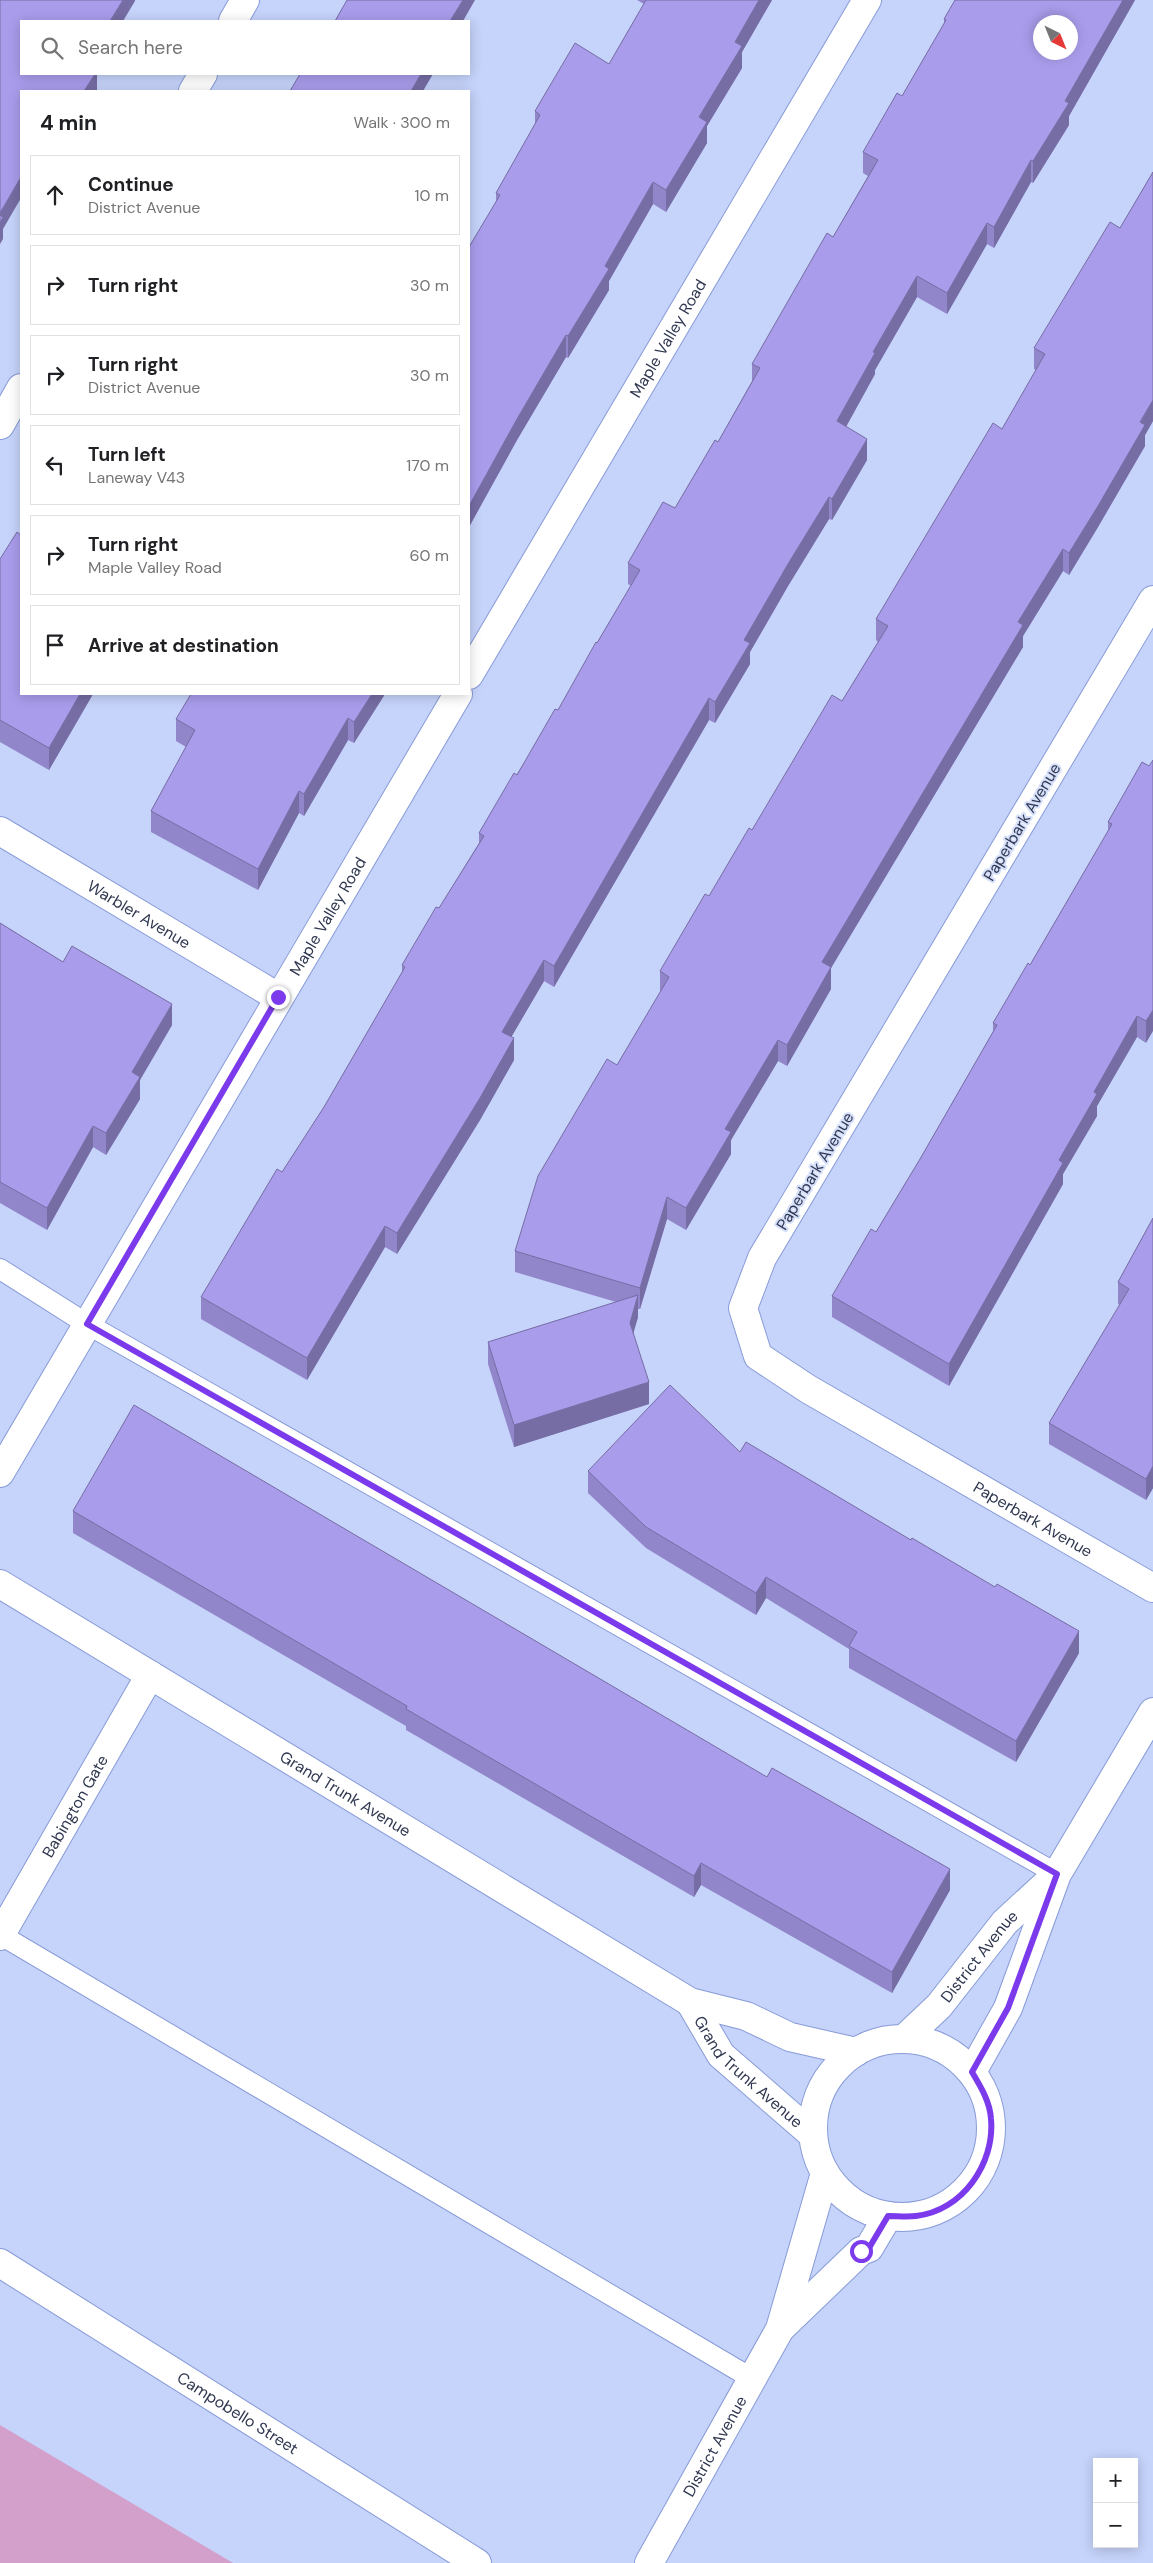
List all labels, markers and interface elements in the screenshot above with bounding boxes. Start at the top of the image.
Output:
north arrow [1033,15,1078,60]
search box [20,20,470,75]
icon: search [38,34,66,62]
text: Search here [78,35,183,60]
text: 4 min [40,109,97,137]
text: Walk · 300 m [353,112,450,133]
text: Continue [88,172,174,197]
icon: ahead [41,181,69,209]
text: 10 m [415,185,449,206]
text: District Avenue [88,197,200,218]
icon: right [41,271,69,299]
text: Turn right [88,273,178,298]
text: 30 m [410,275,449,296]
street label: Maple Valley Road [624,275,711,401]
text: Turn right [88,352,178,377]
icon: right [41,361,69,389]
text: 30 m [410,365,449,386]
text: District Avenue [88,377,200,398]
text: Turn left [88,442,166,467]
icon: left [41,451,69,479]
text: 170 m [406,455,449,476]
text: Laneway V43 [88,467,185,488]
text: Turn right [88,532,178,557]
icon: right [41,541,69,569]
text: 60 m [409,545,449,566]
text: Maple Valley Road [88,557,222,578]
icon: arrive [41,631,69,659]
text: Arrive at destination [88,633,279,658]
street label: Paperbark Avenue [979,759,1065,885]
street label: Maple Valley Road [284,853,370,979]
street label: Warbler Avenue [84,875,195,953]
route end [267,986,290,1009]
street label: Paperbark Avenue [772,1108,858,1234]
street label: Paperbark Avenue [970,1476,1096,1561]
street label: Grand Trunk Avenue [276,1746,415,1841]
street label: Babington Gate [37,1751,113,1861]
street label: District Avenue [935,1905,1022,2006]
street label: Grand Trunk Avenue [690,2012,807,2132]
route start [850,2240,873,2263]
street label: Campobello Street [173,2367,302,2459]
street label: District Avenue [678,2392,751,2500]
map controls [1093,2458,1138,2548]
button: + [1093,2458,1138,2503]
button: − [1093,2503,1138,2548]

